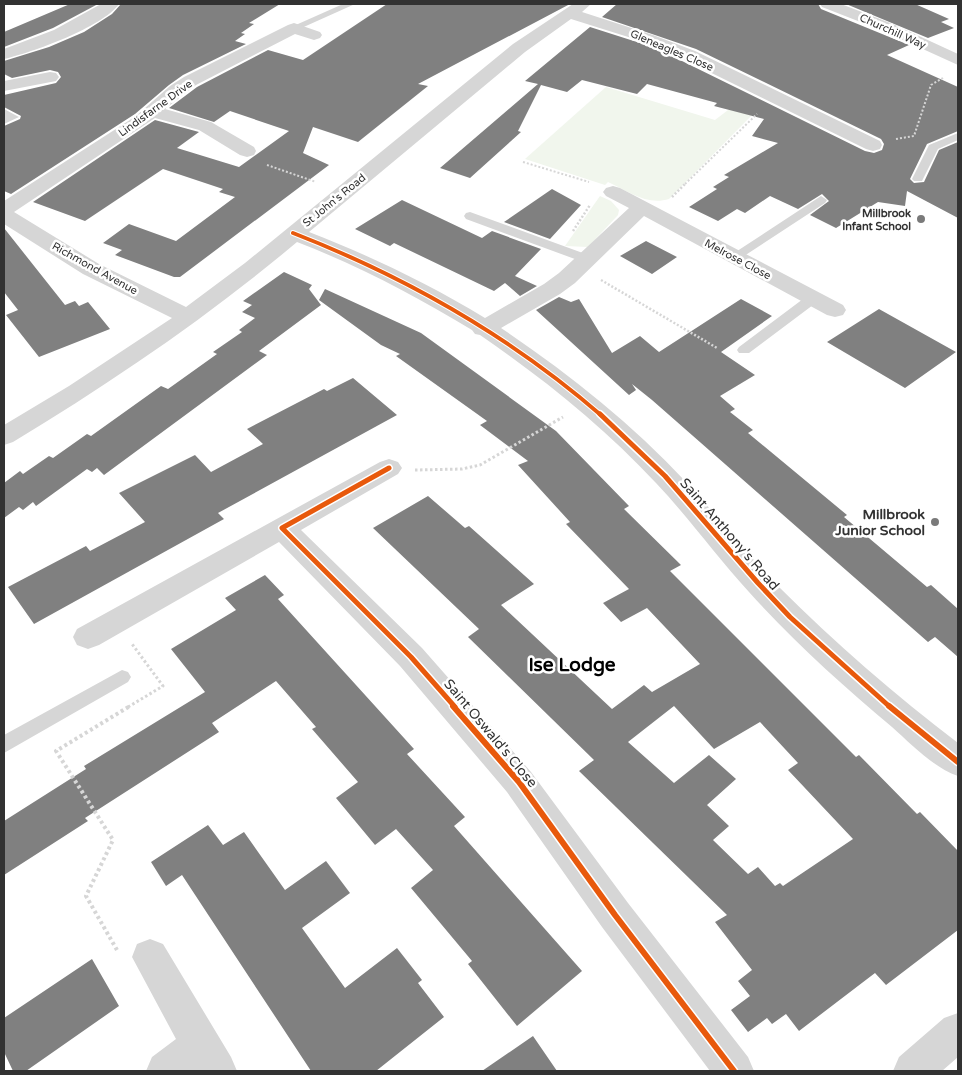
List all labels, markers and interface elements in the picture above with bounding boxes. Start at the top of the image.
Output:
street label: Churchill Way [858,11,928,52]
street label: Gleneagles Close [628,27,715,74]
street label: Lindisfarne Drive [116,77,195,140]
street label: St John's Road [300,171,368,230]
place label: Millbrook Infant School [842,207,911,233]
marker: Millbrook Infant School [915,213,927,225]
street label: Melrose Close [702,237,773,282]
street label: Richmond Avenue [50,240,140,297]
street label: Saint Anthony's Road [676,475,783,594]
place label: Millbrook Junior School [834,506,925,539]
marker: Millbrook Junior School [929,516,941,528]
district label: Ise Lodge [528,654,616,677]
street label: Saint Oswald's Close [440,676,541,791]

